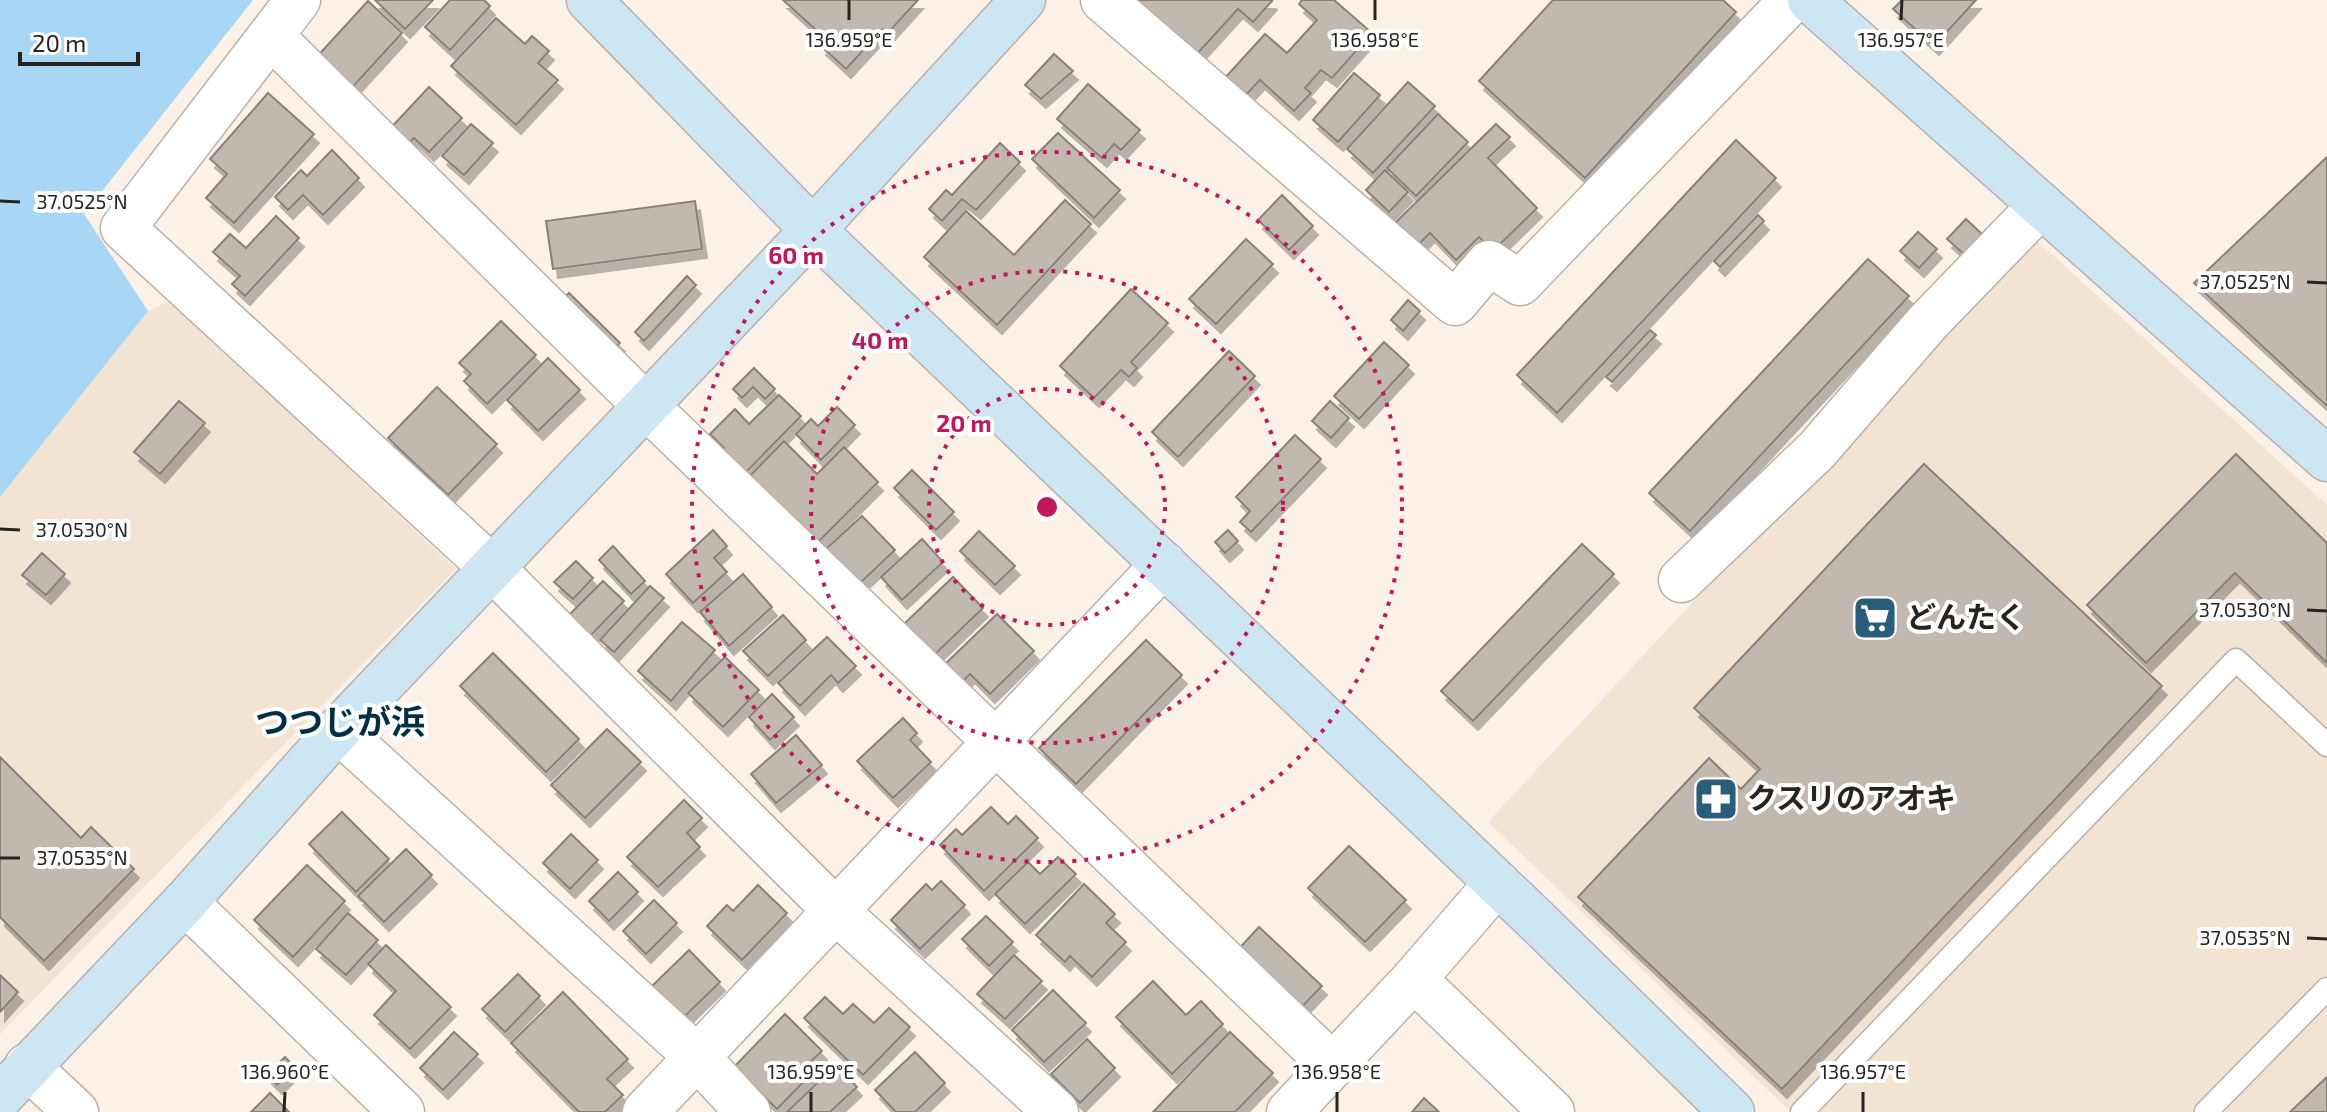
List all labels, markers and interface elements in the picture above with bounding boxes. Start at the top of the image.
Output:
scale bar [20,16,138,66]
text: 136.959°E [805,27,893,51]
text: 136.958°E [1331,27,1419,51]
text: 136.957°E [1858,27,1944,51]
text: 20 m [32,28,86,57]
text: 37.0525°N [36,189,128,213]
text: 60 m [768,240,824,269]
text: 37.0525°N [2199,269,2291,293]
text: 40 m [852,325,908,354]
text: 20 m [936,408,992,437]
centre of rings [1033,493,1061,521]
text: 37.0530°N [36,517,128,541]
supermarket icon: どんたく [1851,594,1899,642]
text: 37.0530°N [2199,597,2291,621]
place label: どんたく [1906,598,2026,634]
district label: つつじが浜 [255,700,425,741]
pharmacy icon: クスリのアオキ [1692,775,1740,823]
place label: クスリのアオキ [1747,779,1956,815]
text: 37.0535°N [37,845,128,869]
text: 37.0535°N [2200,925,2291,949]
text: 136.960°E [241,1059,329,1083]
text: 136.959°E [767,1059,855,1083]
text: 136.958°E [1293,1059,1381,1083]
text: 136.957°E [1820,1059,1906,1083]

